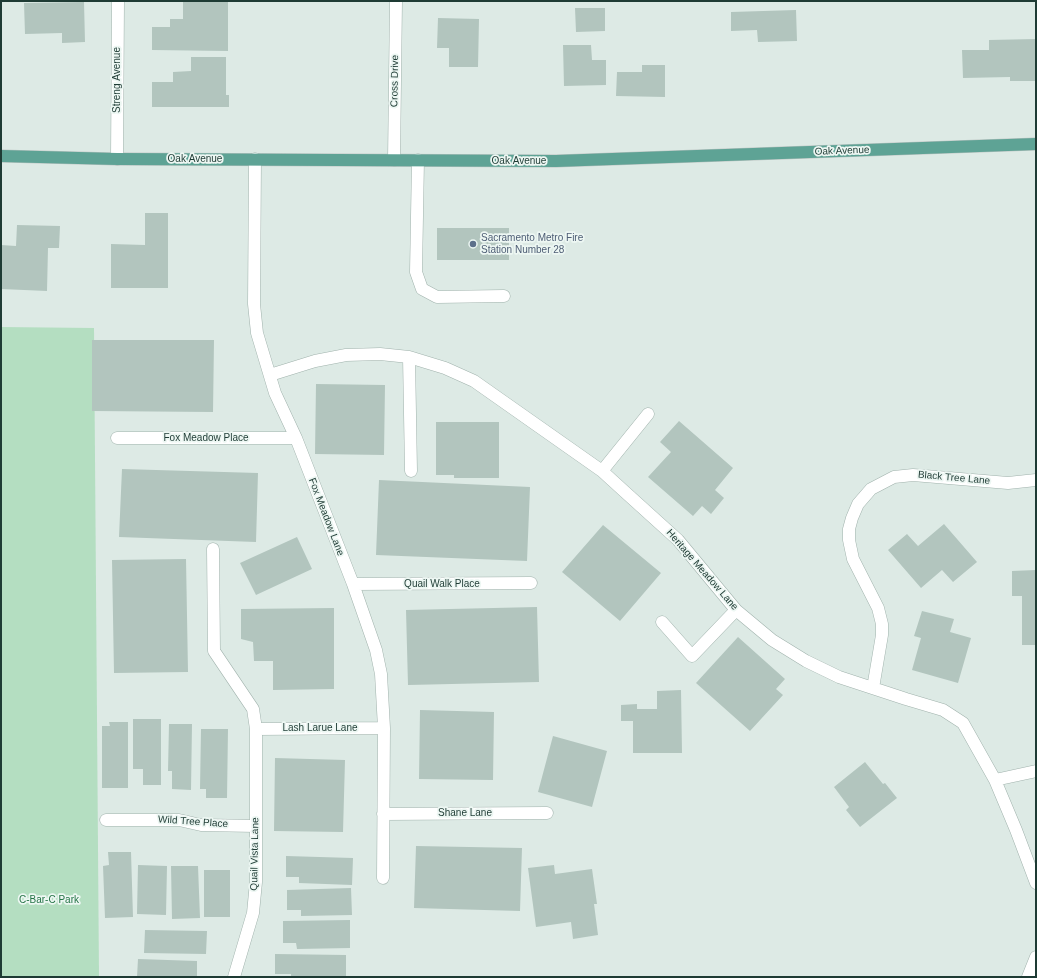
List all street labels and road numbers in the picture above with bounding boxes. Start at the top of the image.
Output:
street label: Streng Avenue [111,47,123,113]
street label: Cross Drive [389,55,401,107]
street label: Oak Avenue [814,144,870,158]
street label: Oak Avenue [168,153,222,165]
street label: Oak Avenue [492,155,546,167]
street label: Fox Meadow Place [163,432,249,444]
street label: Black Tree Lane [917,469,991,487]
street label: Fox Meadow Lane [306,476,346,558]
street label: Heritage Meadow Lane [664,527,740,613]
street label: Quail Walk Place [404,578,480,590]
street label: Lash Larue Lane [282,722,358,734]
street label: Shane Lane [438,807,492,819]
street label: Wild Tree Place [158,814,228,830]
street label: Quail Vista Lane [248,817,262,891]

